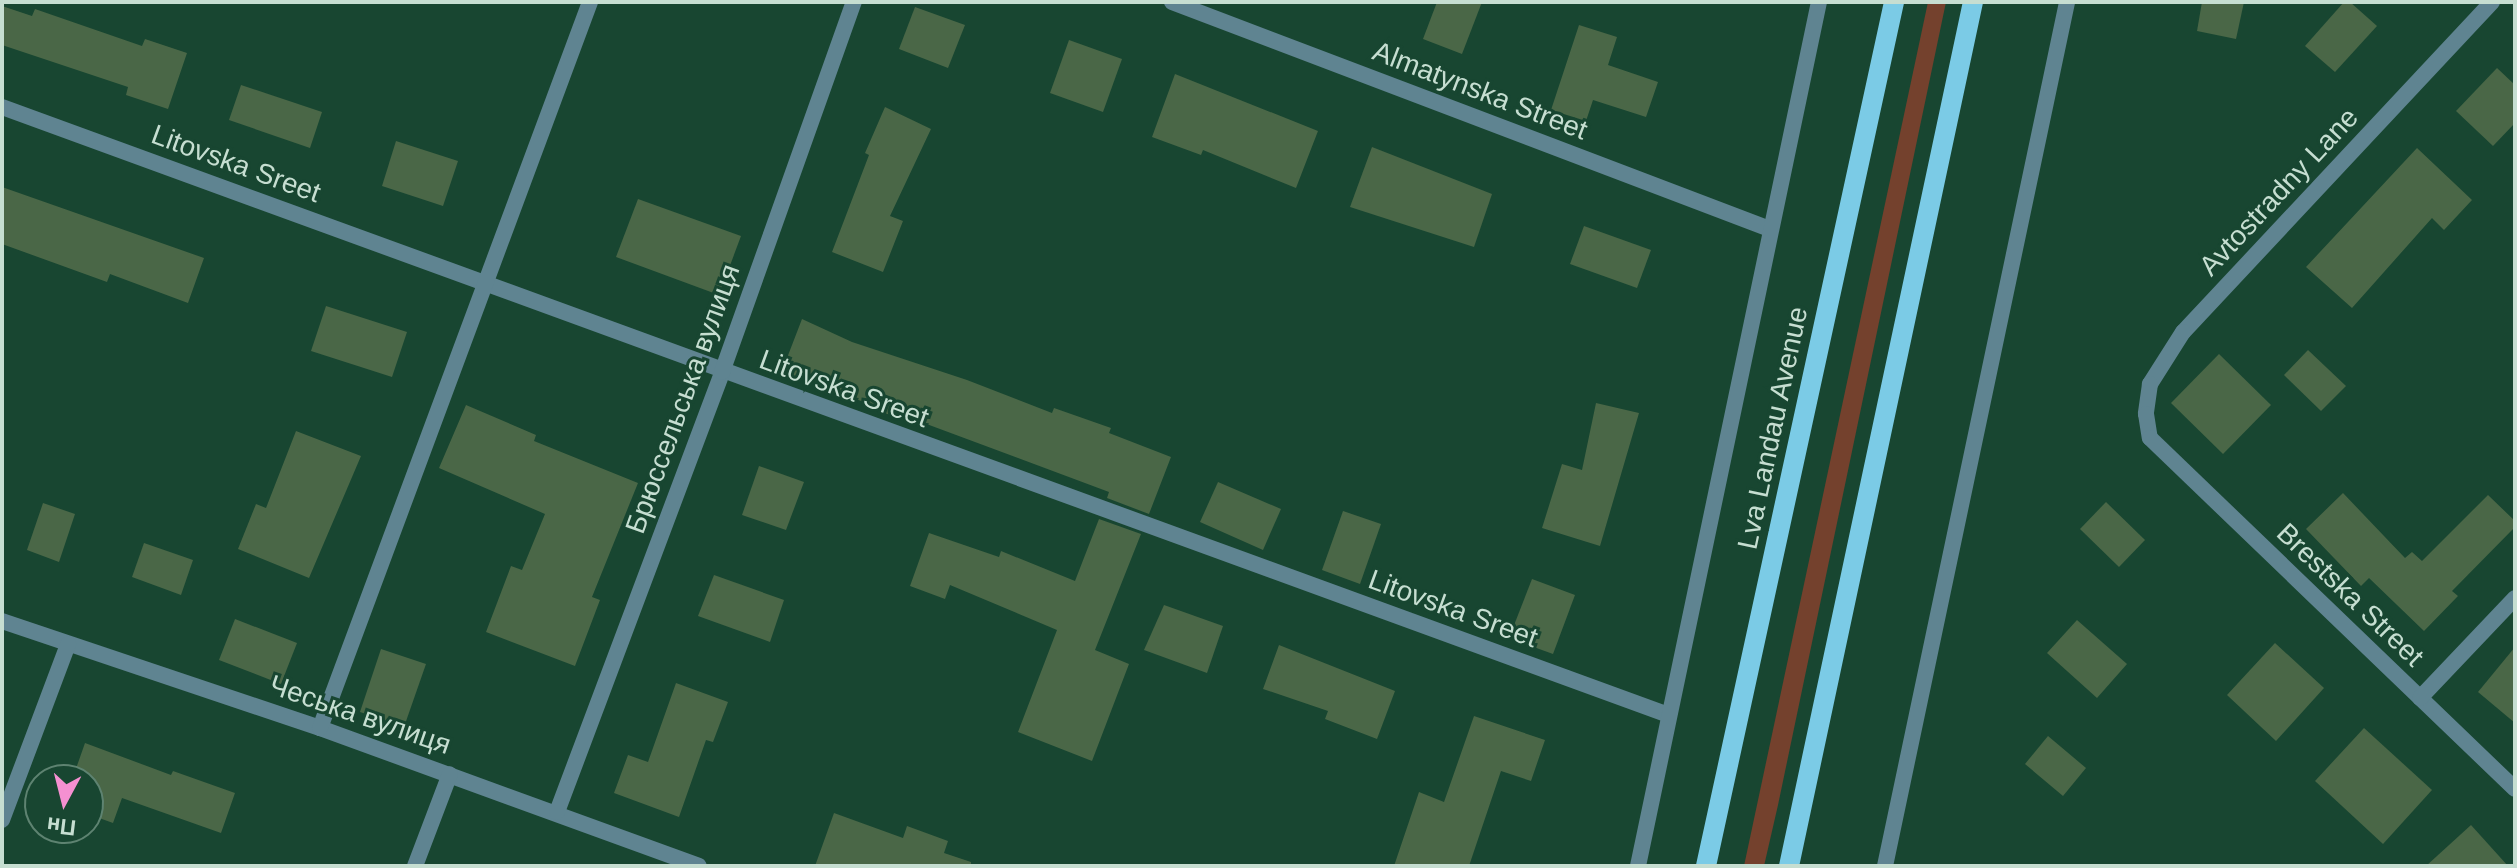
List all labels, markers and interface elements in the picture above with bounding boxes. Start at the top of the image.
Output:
street label: Almatynska Street [1368,35,1592,147]
street label: Avtostradny Lane [2193,101,2365,283]
street label: Litovska Sreet [147,118,325,210]
street label: Брюссельська вулиця [619,260,747,538]
street label: Lva Landau Avenue [1731,303,1815,553]
street label: Litovska Sreet [755,343,933,435]
street label: Brestska Street [2269,516,2431,674]
street label: Litovska Sreet [1364,563,1542,655]
street label: Чеська вулиця [265,668,455,762]
north arrow [24,764,104,844]
text: Пн [45,812,77,841]

